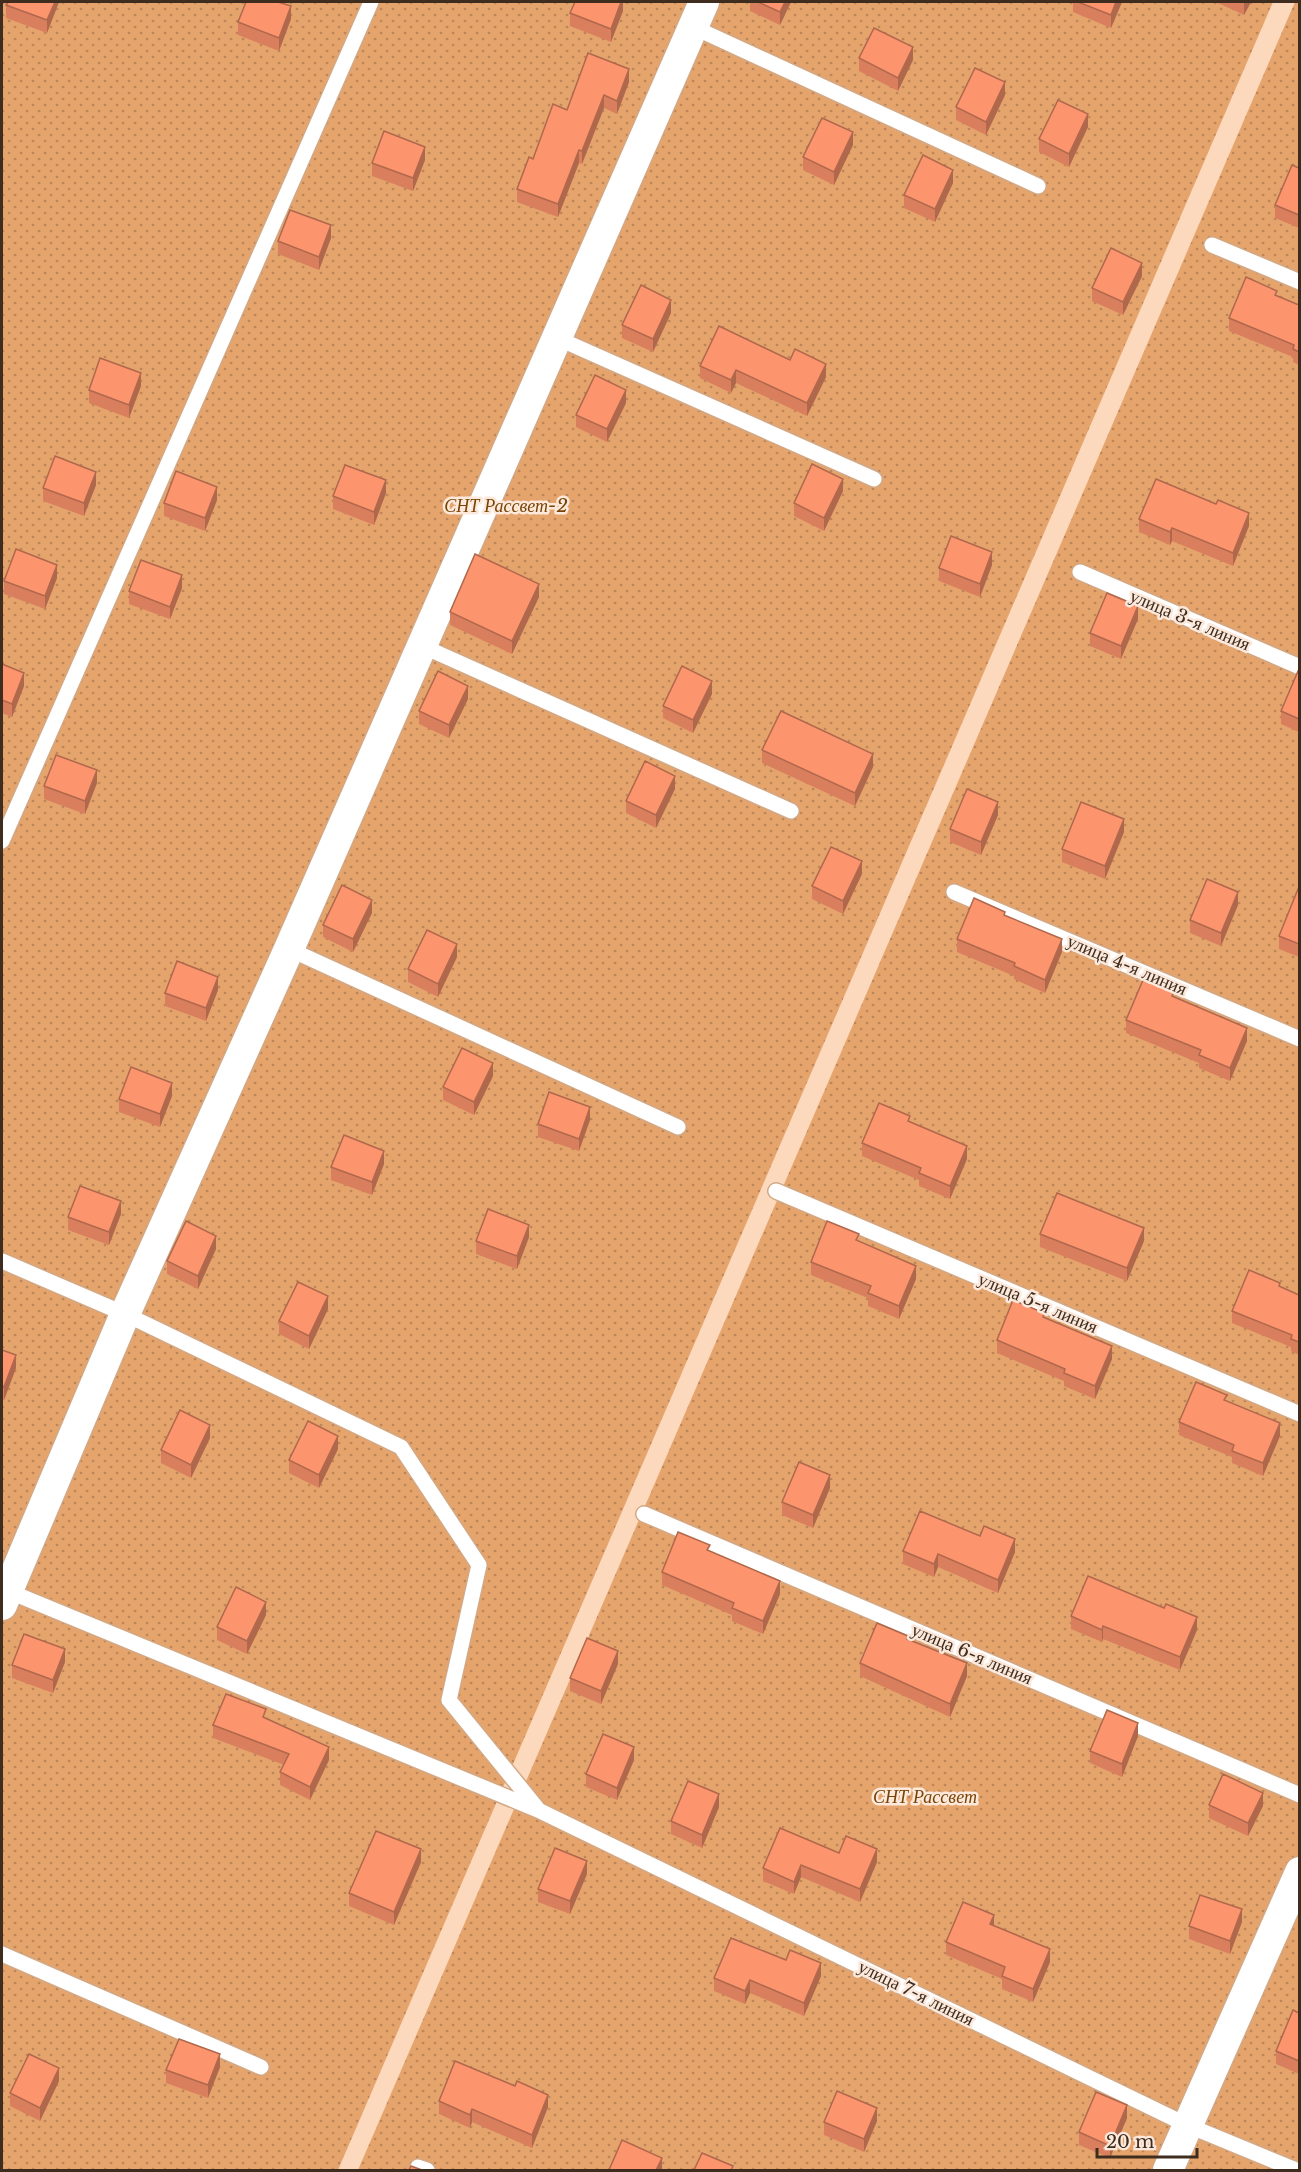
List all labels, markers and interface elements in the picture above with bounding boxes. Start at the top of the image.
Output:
park label: СНТ Рассвет-2 [444,495,568,517]
street label: улица 3-я линия [1126,585,1254,655]
street label: улица 4-я линия [1064,930,1190,1000]
street label: улица 5-я линия [975,1268,1101,1338]
street label: улица 6-я линия [908,1619,1036,1689]
park label: СНТ Рассвет [873,1786,977,1808]
street label: улица 7-я линия [854,1955,978,2031]
scale bar [1097,2121,1198,2159]
text: 20 m [1106,2131,1154,2153]

